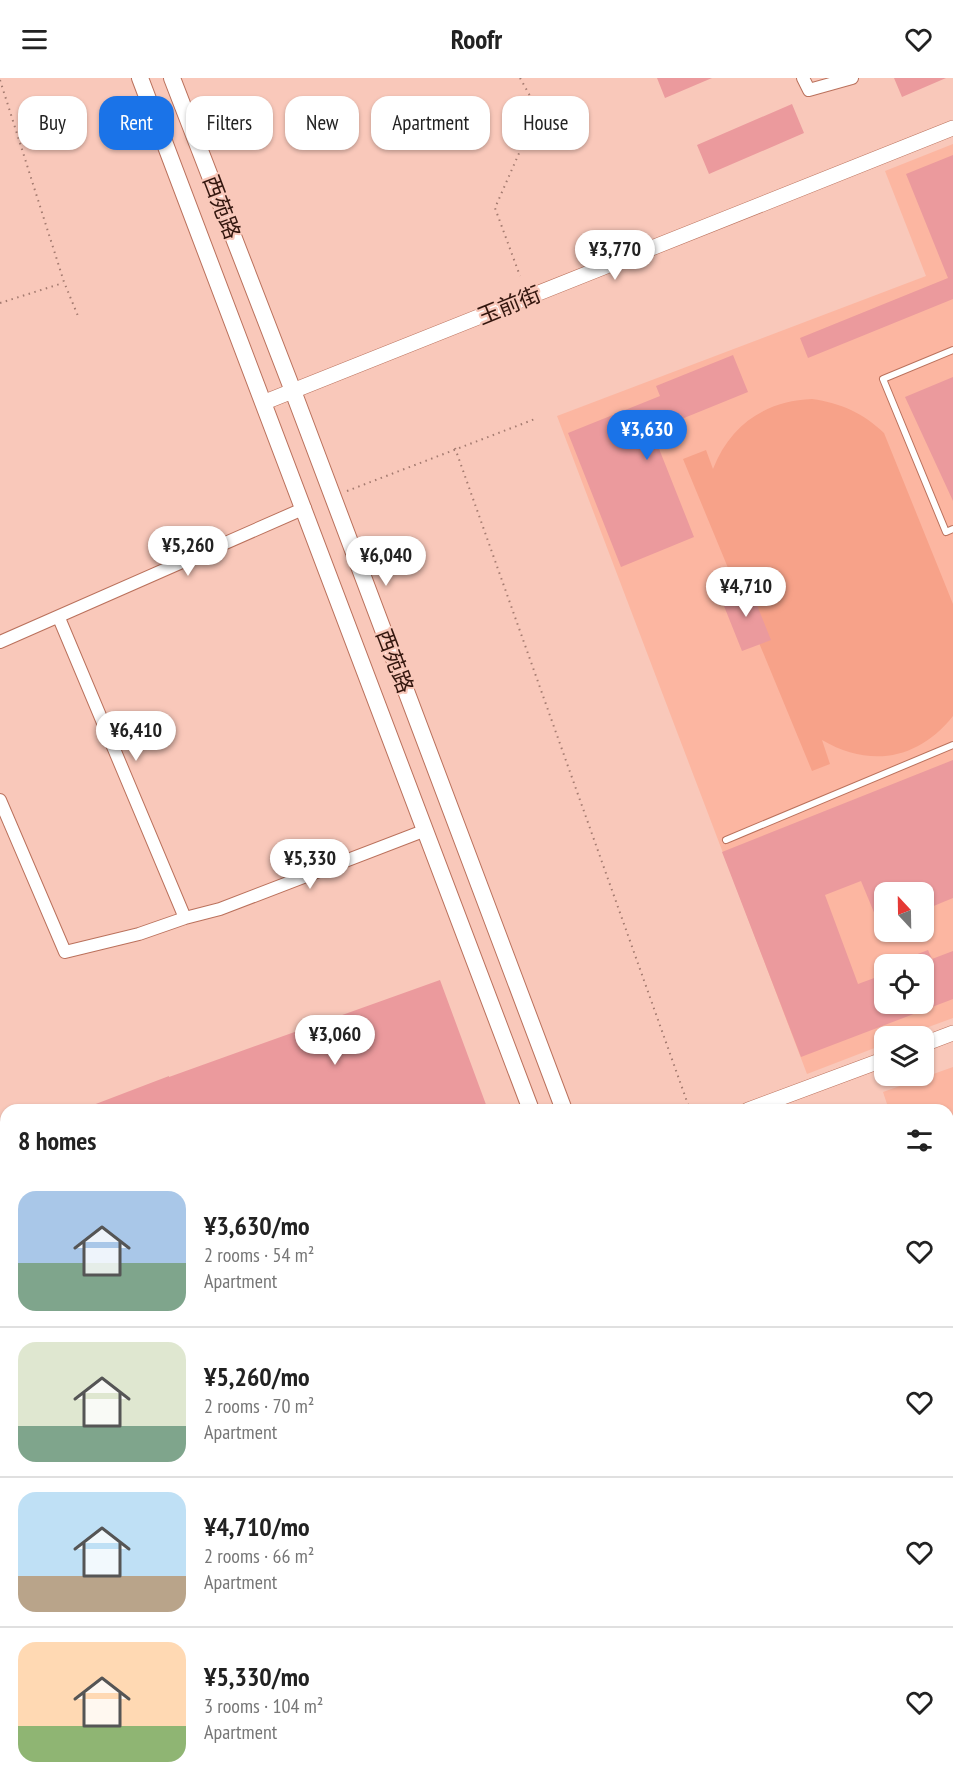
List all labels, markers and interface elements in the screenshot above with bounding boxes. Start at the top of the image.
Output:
text: Roofr [451,22,502,56]
icon: menu [18,23,51,56]
icon: heart [902,23,935,56]
chip: Buy [18,96,87,150]
chip: Rent [99,96,174,150]
chip: Filters [186,96,273,150]
chip: New [285,96,359,150]
chip: Apartment [371,96,490,150]
chip: House [502,96,589,150]
street label: 西苑路 [197,171,247,243]
pin: ¥3,770 [566,230,664,281]
text: ¥3,770 [589,236,641,262]
street label: 玉前街 [473,280,545,330]
pin: ¥3,630 [598,410,696,461]
text: ¥3,630 [621,416,673,442]
pin: ¥5,260 [139,526,237,577]
text: ¥5,260 [162,532,214,558]
pin: ¥6,040 [337,536,435,587]
text: ¥6,040 [360,542,412,568]
pin: ¥4,710 [697,567,795,618]
text: ¥4,710 [720,573,772,599]
street label: 西苑路 [370,625,420,697]
pin: ¥6,410 [87,711,185,762]
text: ¥6,410 [110,717,162,743]
pin: ¥5,330 [261,839,359,890]
text: ¥5,330 [284,845,336,871]
north arrow [874,882,934,942]
map controls [874,882,934,1086]
button: locate [874,954,934,1014]
pin: ¥3,060 [286,1015,384,1066]
text: ¥3,060 [309,1021,361,1047]
button: layers [874,1026,934,1086]
text: 8 homes [18,1124,96,1157]
icon: filters [903,1124,936,1157]
text: ¥3,630/mo [204,1209,310,1242]
icon: home [66,1215,138,1287]
icon: heart [903,1235,936,1268]
text: 2 rooms · 54 m² [204,1242,314,1268]
text: Apartment [204,1268,277,1294]
text: ¥5,260/mo [204,1360,310,1393]
icon: home [66,1366,138,1438]
icon: heart [903,1386,936,1419]
text: 2 rooms · 70 m² [204,1393,314,1419]
text: Apartment [204,1419,277,1445]
text: ¥4,710/mo [204,1510,310,1543]
icon: home [66,1516,138,1588]
icon: heart [903,1536,936,1569]
text: 2 rooms · 66 m² [204,1543,314,1569]
text: Apartment [204,1569,277,1595]
text: ¥5,330/mo [204,1660,310,1693]
icon: home [66,1666,138,1738]
icon: heart [903,1686,936,1719]
text: 3 rooms · 104 m² [204,1693,323,1719]
text: Apartment [204,1719,277,1745]

